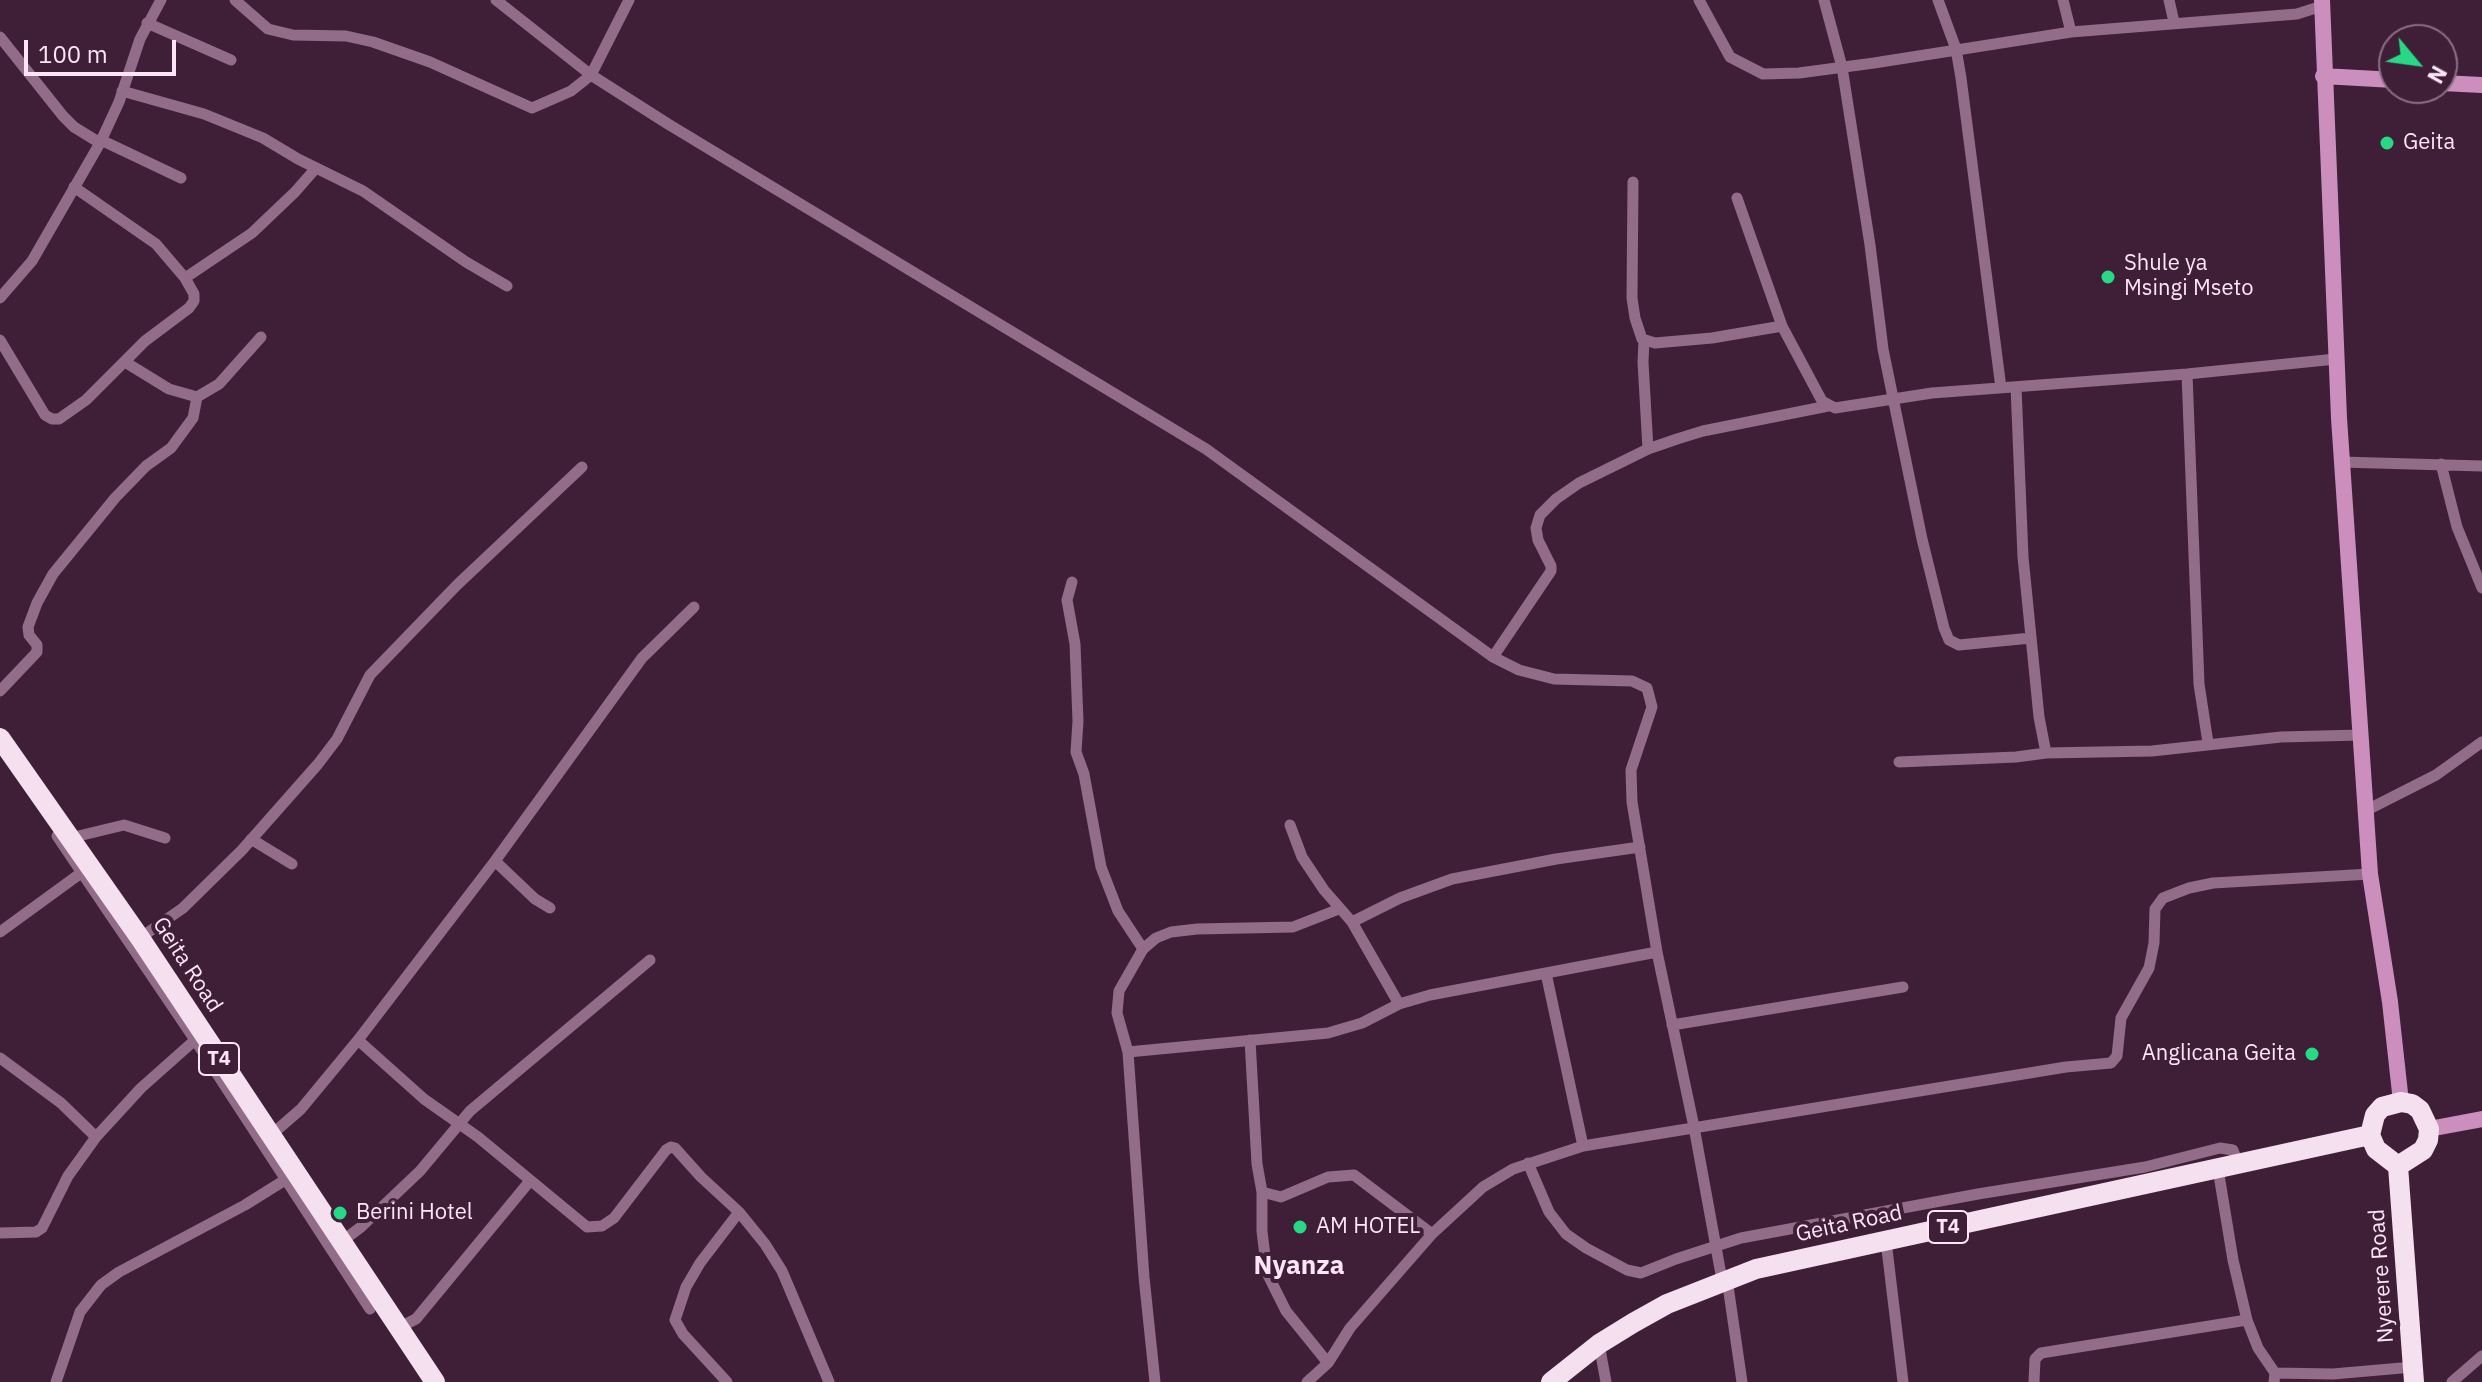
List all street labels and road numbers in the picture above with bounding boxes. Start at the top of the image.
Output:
street label: Geita Road [146,912,228,1018]
road number: T4 [199,1043,239,1075]
street label: Geita Road [1793,1200,1905,1248]
street label: Nyerere Road [2364,1208,2400,1344]
road number: T4 [1928,1211,1968,1243]

